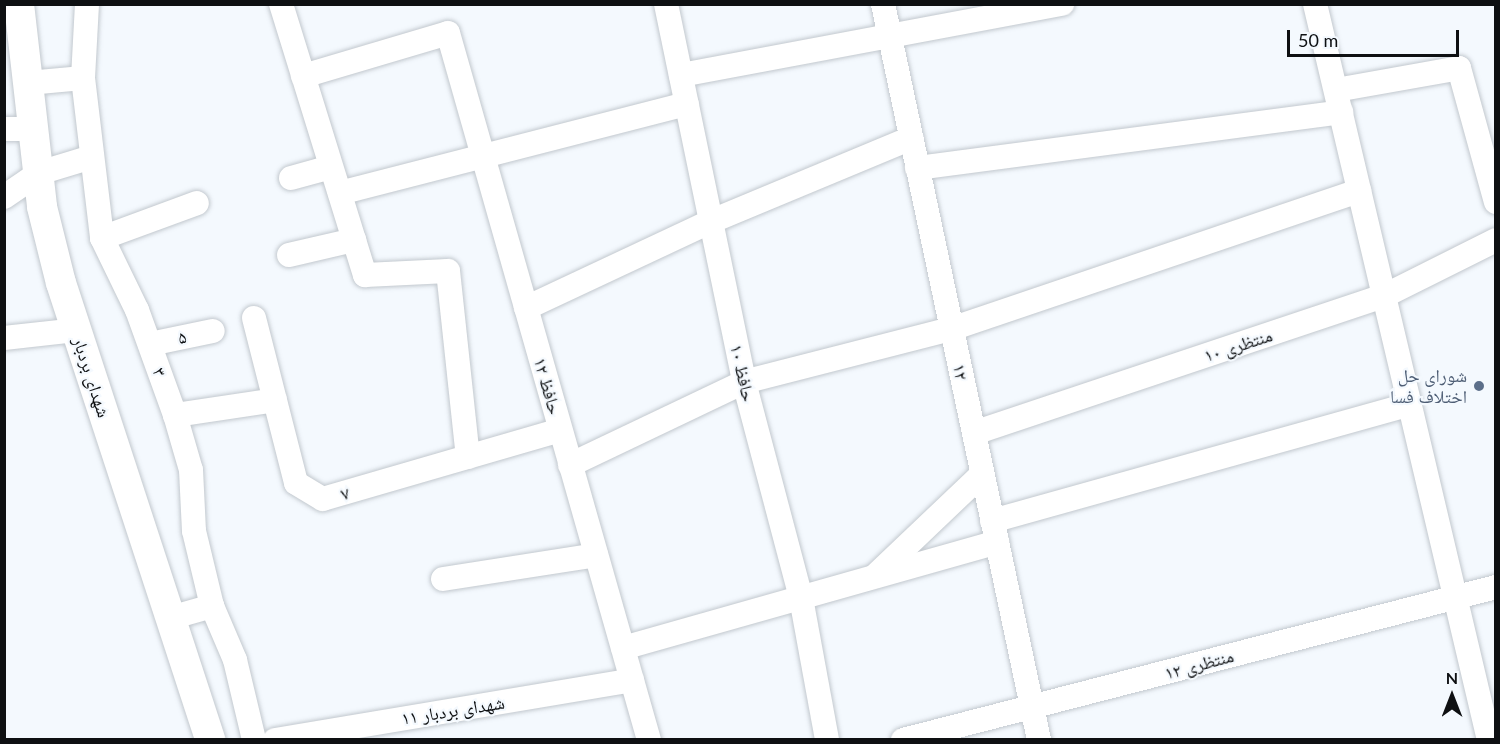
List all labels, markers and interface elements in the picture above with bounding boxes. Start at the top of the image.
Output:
scale bar [1290,18,1462,56]
text: 50 m [1298,29,1338,51]
street label: منتظری ۱۰ [1201,324,1275,366]
street label: ۵ [176,326,188,348]
street label: شهدای بردبار [69,334,115,420]
street label: حافظ ۱۰ [726,342,760,404]
street label: حافظ ۱۲ [530,355,566,417]
street label: ۱۲ [949,362,973,382]
street label: ۳ [148,365,172,379]
place label: شورای حل اختلاف فسا [1390,365,1467,407]
marker: شورای حل اختلاف فسا [1472,379,1486,393]
street label: ۷ [338,482,352,504]
street label: منتظری ۱۲ [1162,644,1236,684]
north arrow [1422,666,1482,726]
text: N [1446,668,1458,687]
street label: شهدای بردبار ۱۱ [400,691,506,729]

